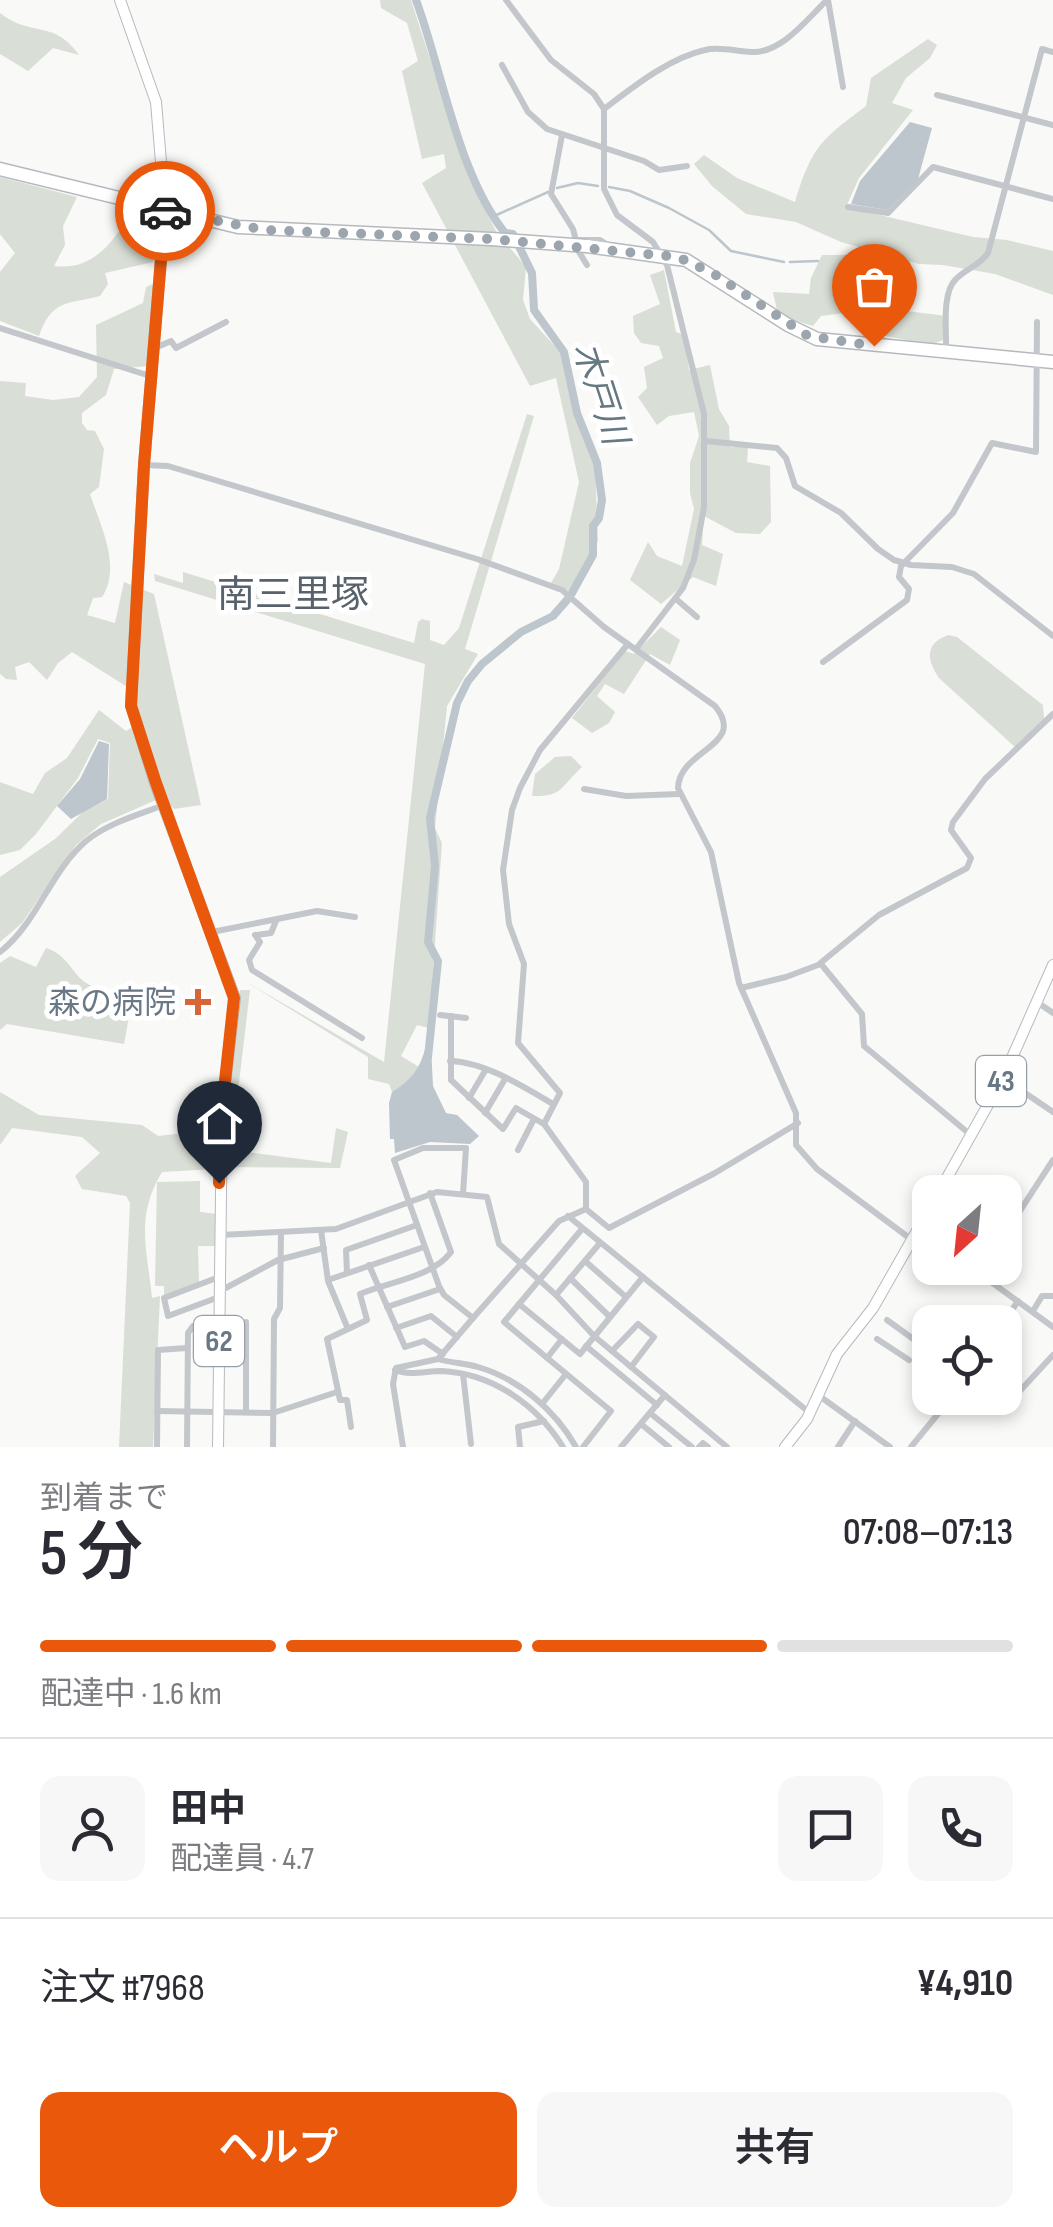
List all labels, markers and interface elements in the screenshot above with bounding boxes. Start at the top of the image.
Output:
courier [115,161,215,261]
icon: car [138,184,193,239]
pin [832,244,917,347]
icon: bag [847,259,902,314]
water label: 木戸川 [563,337,637,454]
district label: 南三里塚 [217,573,369,618]
place label: 森の病院 [48,984,176,1023]
marker: 森の病院 [185,989,211,1015]
road number: 43 [976,1056,1026,1106]
pin [177,1081,262,1184]
icon: home [192,1096,247,1151]
north arrow [912,1175,1022,1285]
map controls [912,1175,1022,1415]
button: locate [912,1305,1022,1415]
road number: 62 [194,1316,244,1366]
text: 到着まで [40,1479,168,1518]
text: 07:08–07:13 [843,1510,1013,1555]
text: 5 分 [40,1516,143,1594]
text: 配達中 · 1.6 km [40,1675,222,1714]
button: person [40,1776,145,1881]
button: chat [778,1776,883,1881]
button: phone [908,1776,1013,1881]
text: 田中 [170,1787,246,1832]
text: 配達員 · 4.7 [170,1840,314,1879]
text: ¥4,910 [917,1961,1013,2006]
text: 注文 #7968 [40,1966,205,2011]
button: ヘルプ [40,2092,517,2207]
button: 共有 [537,2092,1013,2207]

